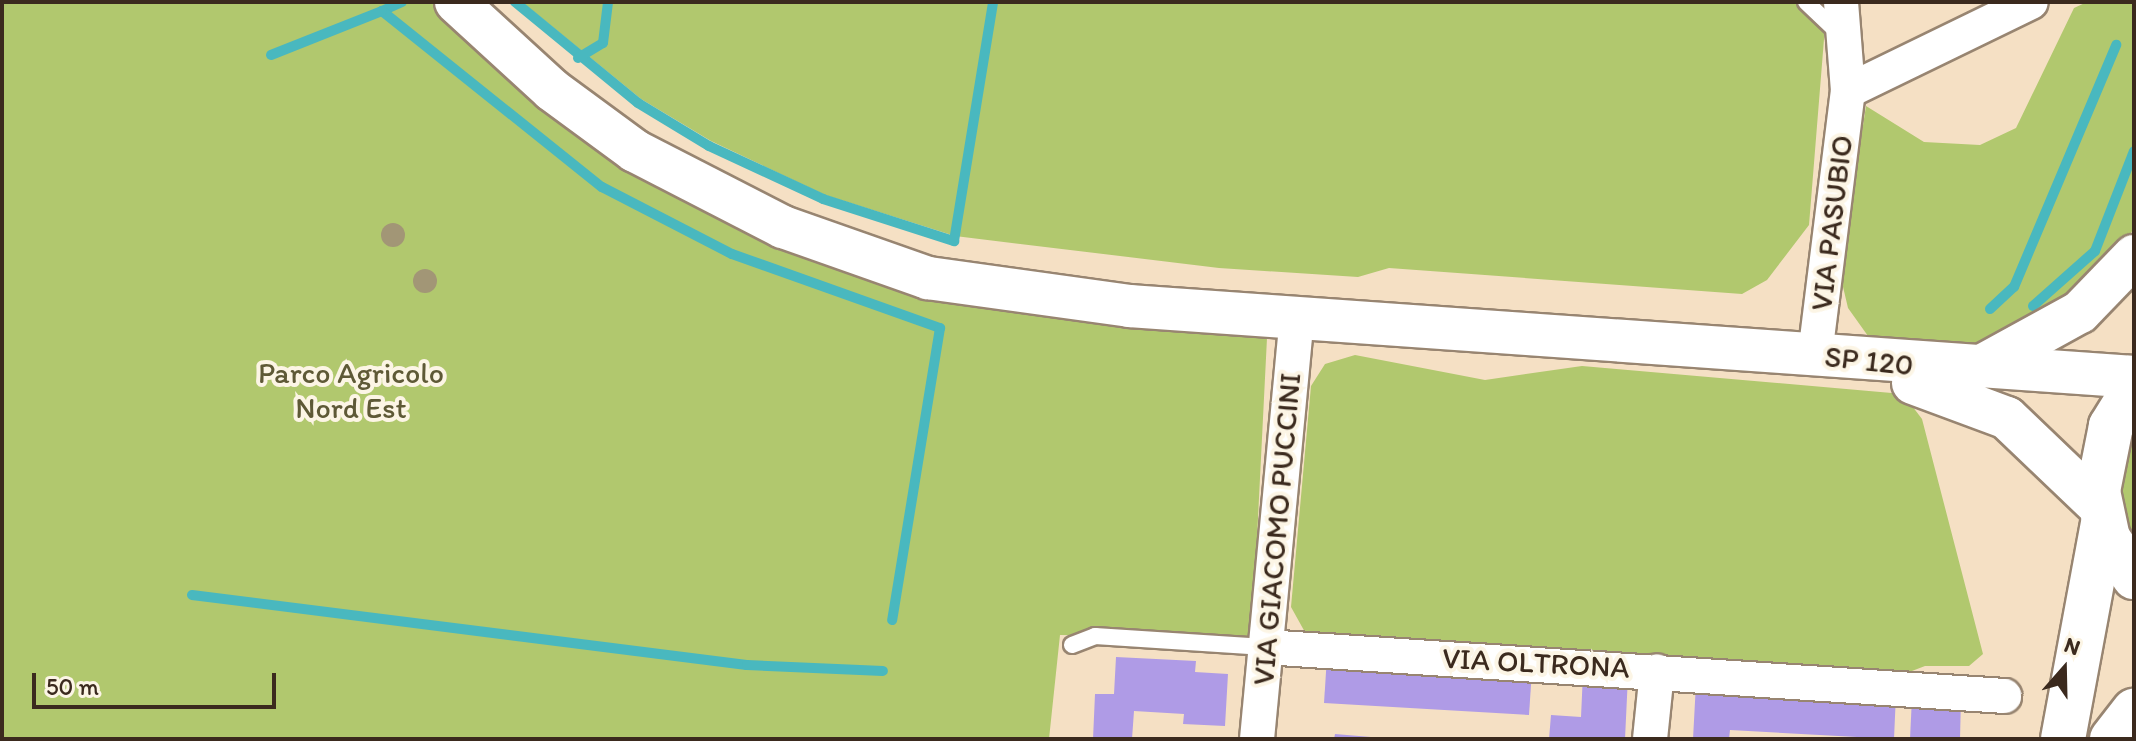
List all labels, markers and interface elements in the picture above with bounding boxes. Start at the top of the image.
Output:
street label: VIA PASUBIO [1803,132,1861,314]
street label: SP 120 [1823,338,1915,384]
park label: Parco Agricolo Nord Est [258,355,444,426]
street label: VIA GIACOMO PUCCINI [1245,371,1309,687]
north arrow [2024,629,2104,709]
text: N [2061,631,2084,661]
street label: VIA OLTRONA [1441,640,1631,686]
scale bar [36,657,280,707]
text: 50 m [46,672,99,701]

